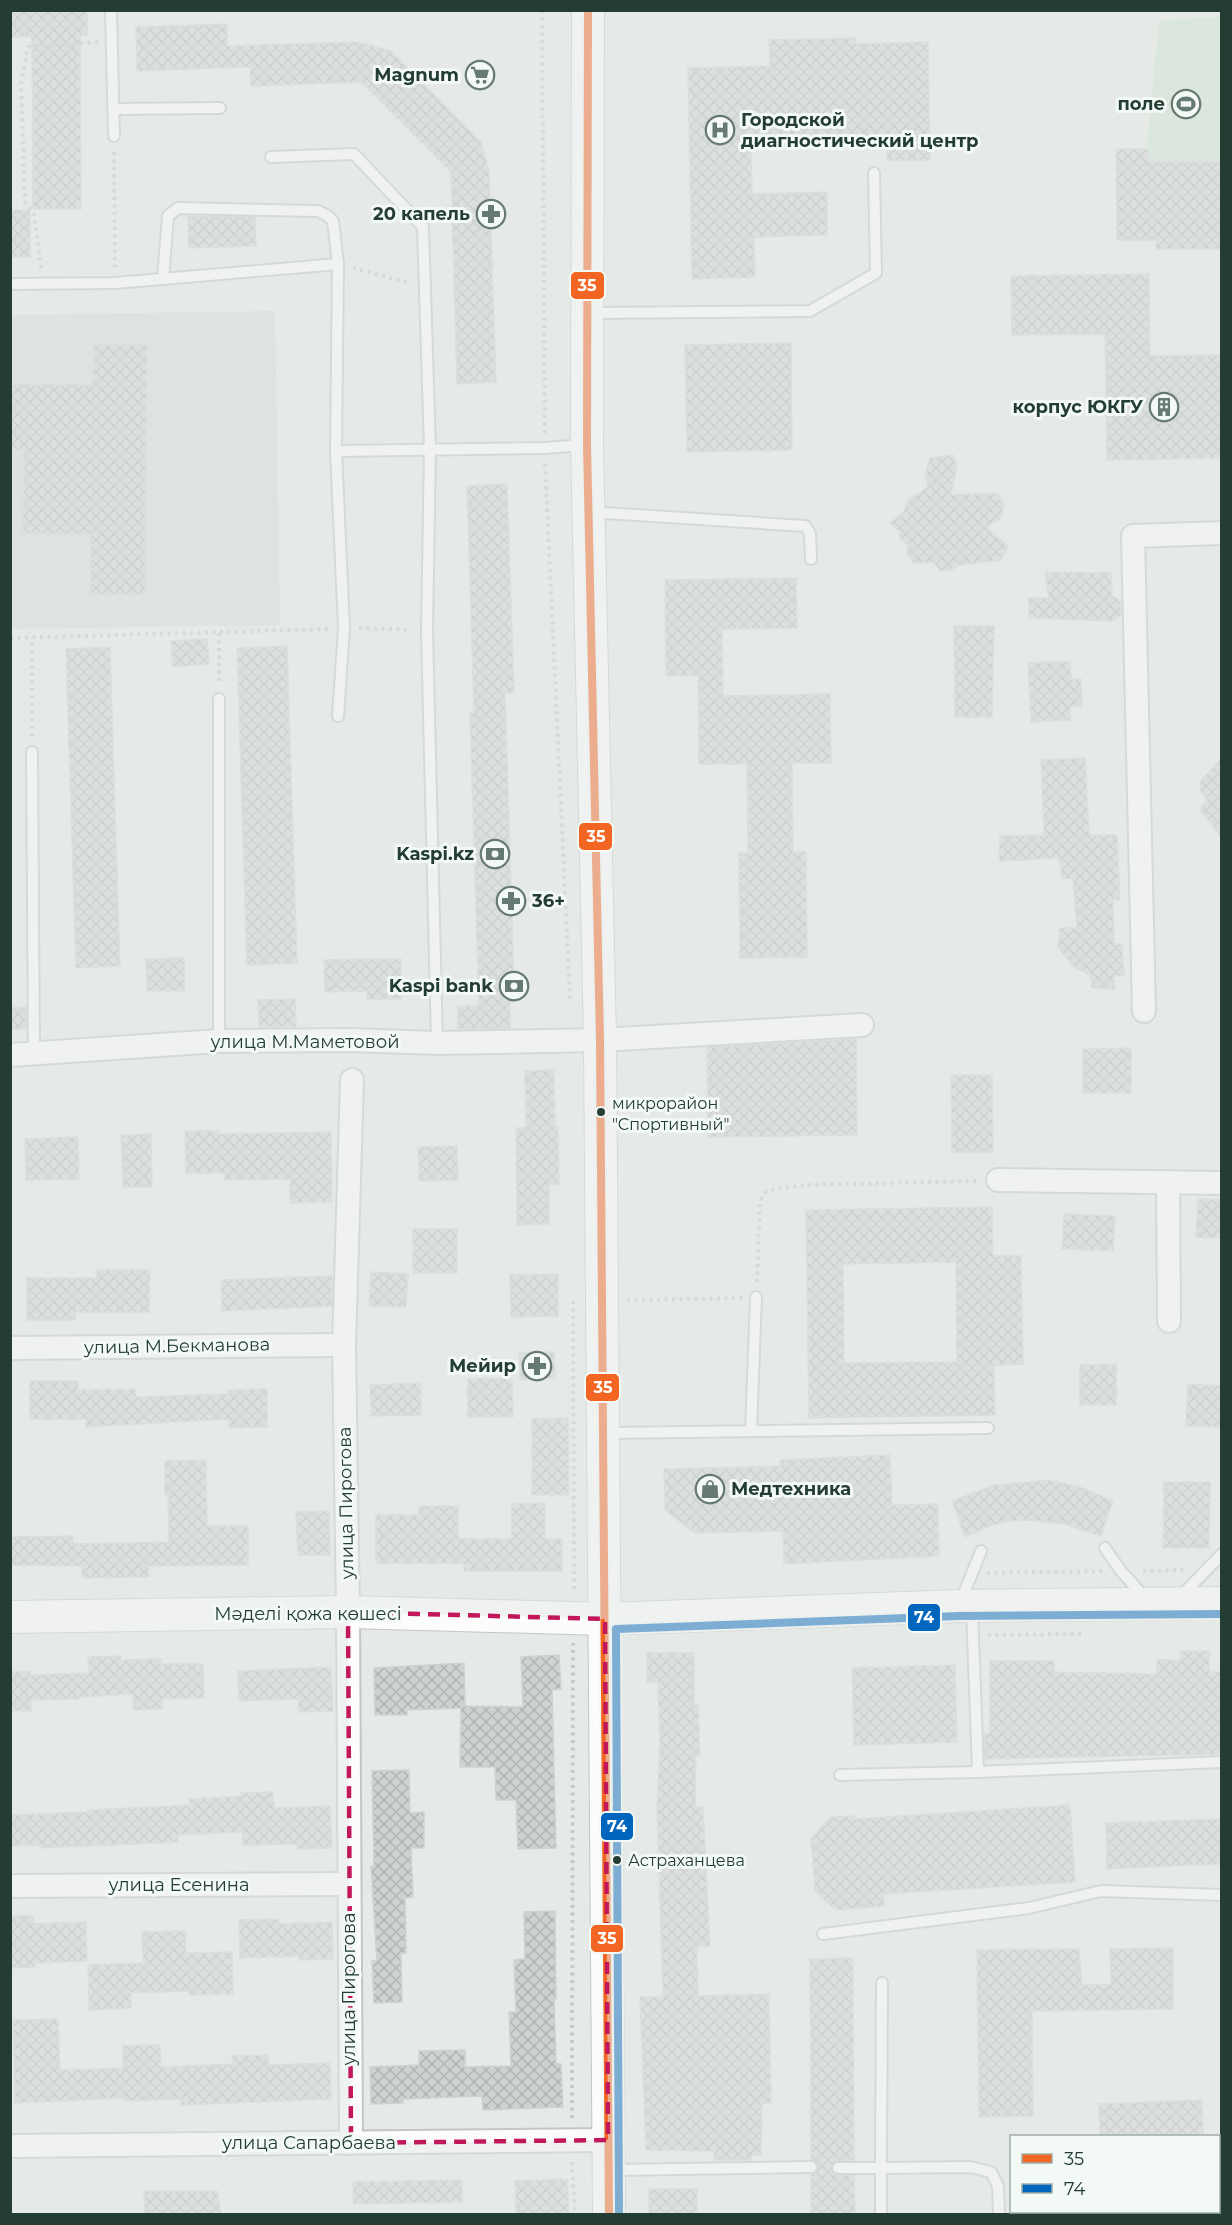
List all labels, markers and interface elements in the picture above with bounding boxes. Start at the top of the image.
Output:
supermarket icon: Magnum [464,59,496,91]
place label: Magnum [374,64,459,86]
sports icon: поле [1170,88,1202,120]
place label: поле [1117,93,1165,115]
place label: Городской диагностический центр [741,109,979,152]
hospital icon: Городской диагностический центр [704,114,736,146]
pharmacy icon: 20 капель [475,198,507,230]
place label: 20 капель [373,203,470,225]
line badge: 35 [570,271,605,300]
text: 35 [577,276,597,295]
building icon: корпус ЮКГУ [1148,391,1180,423]
place label: корпус ЮКГУ [1013,396,1143,418]
line badge: 35 [578,822,613,851]
text: 35 [586,827,606,846]
bank icon: Kaspi.kz [479,838,511,870]
place label: Kaspi.kz [396,843,474,865]
pharmacy icon: 36+ [495,885,527,917]
place label: 36+ [531,890,565,912]
bank icon: Kaspi bank [498,970,530,1002]
place label: Kaspi bank [389,975,493,997]
street label: улица М.Маметовой [209,1031,400,1053]
place label: микрорайон "Спортивный" [612,1094,729,1134]
marker: микрорайон "Спортивный" [595,1106,607,1118]
street label: улица М.Бекманова [83,1333,270,1359]
pharmacy icon: Мейир [521,1350,553,1382]
place label: Мейир [449,1355,516,1377]
line badge: 35 [585,1373,620,1402]
text: 35 [593,1378,613,1397]
street label: улица Пирогова [334,1426,358,1581]
shop icon: Медтехника [694,1473,726,1505]
place label: Медтехника [731,1478,851,1500]
street label: Мәделі қожа көшесі [214,1603,402,1625]
line badge: 74 [907,1603,941,1632]
text: 74 [914,1608,934,1627]
line badge: 74 [600,1812,634,1841]
text: 74 [607,1817,627,1836]
place label: Астраханцева [628,1851,745,1870]
marker: Астраханцева [611,1854,623,1866]
street label: улица Есенина [108,1874,249,1896]
street label: улица Пирогова [338,1913,360,2066]
line badge: 35 [590,1924,624,1953]
text: 35 [597,1929,617,1948]
street label: улица Сапарбаева [221,2132,396,2154]
legend [1010,2135,1220,2213]
text: 35 [1064,2148,1084,2170]
text: 74 [1064,2178,1085,2200]

